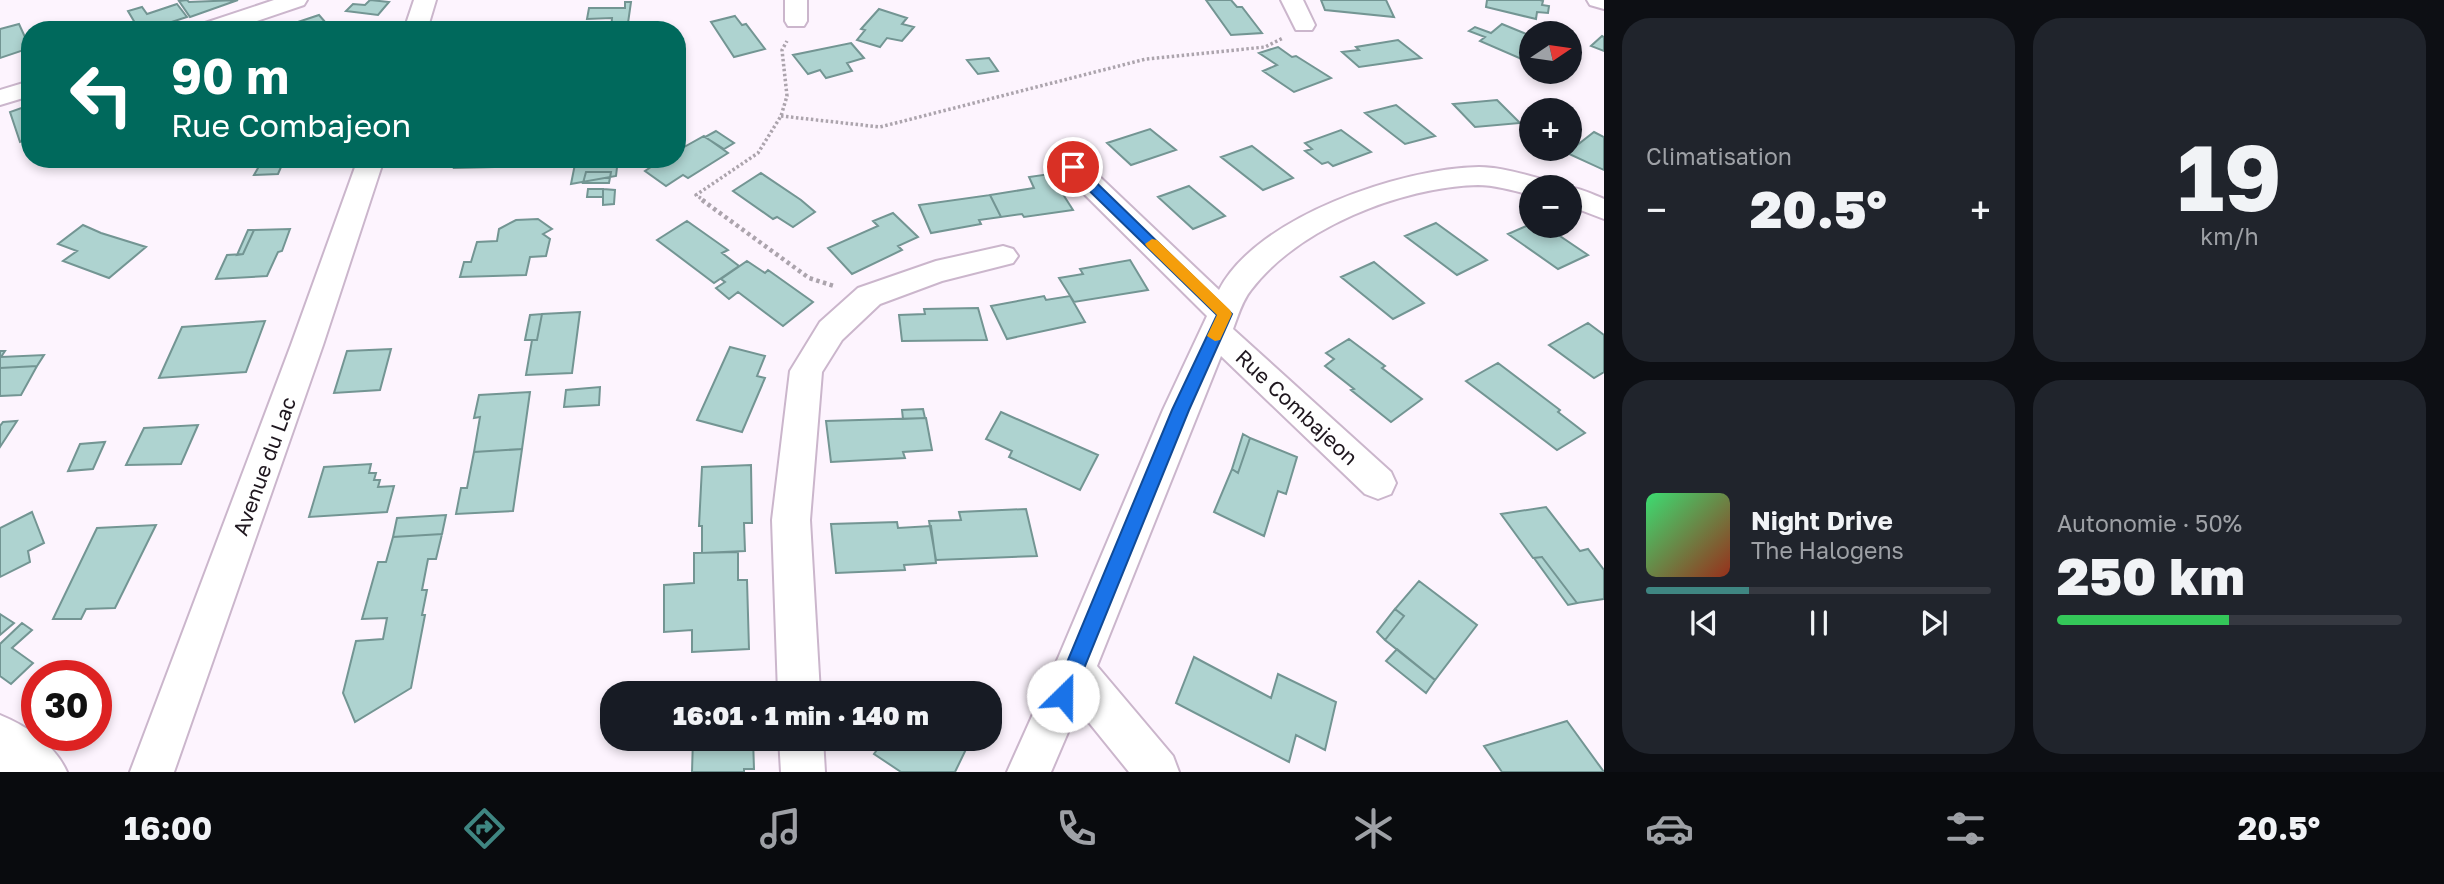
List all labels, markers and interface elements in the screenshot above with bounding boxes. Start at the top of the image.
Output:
north arrow [1519,21,1582,84]
map controls [1519,21,1582,238]
text: 90 m [171,46,289,105]
icon: left [56,49,147,140]
button: + [1519,98,1582,161]
text: Rue Combajeon [171,106,411,144]
text: 19 [2177,122,2282,231]
pin [1043,137,1103,197]
text: Climatisation [1646,142,1792,170]
icon: arrive [1054,148,1092,186]
button: − [1519,175,1582,238]
text: 20.5° [1750,177,1887,239]
text: − [1646,187,1667,232]
text: + [1970,187,1991,232]
text: km/h [2200,222,2259,250]
street label: Rue Combajeon [1231,344,1363,470]
street label: Avenue du Lac [227,393,301,539]
text: Night Drive [1751,505,1893,536]
text: Autonomie · 50% [2057,509,2242,537]
text: The Halogens [1751,536,1904,564]
text: 250 km [2057,544,2245,606]
icon: previous [1685,604,1723,642]
icon: pause [1800,604,1838,642]
icon: next [1915,604,1953,642]
position arrow [1026,659,1100,733]
speed limit sign: 30 [21,660,112,751]
text: 16:01 · 1 min · 140 m [673,700,929,731]
icon: directions [460,804,509,853]
icon: music [756,804,805,853]
icon: phone [1052,804,1101,853]
icon: climate [1349,804,1398,853]
icon: car [1645,804,1694,853]
icon: filters [1941,804,1990,853]
text: 16:00 [124,809,212,847]
text: 20.5° [2238,809,2320,847]

